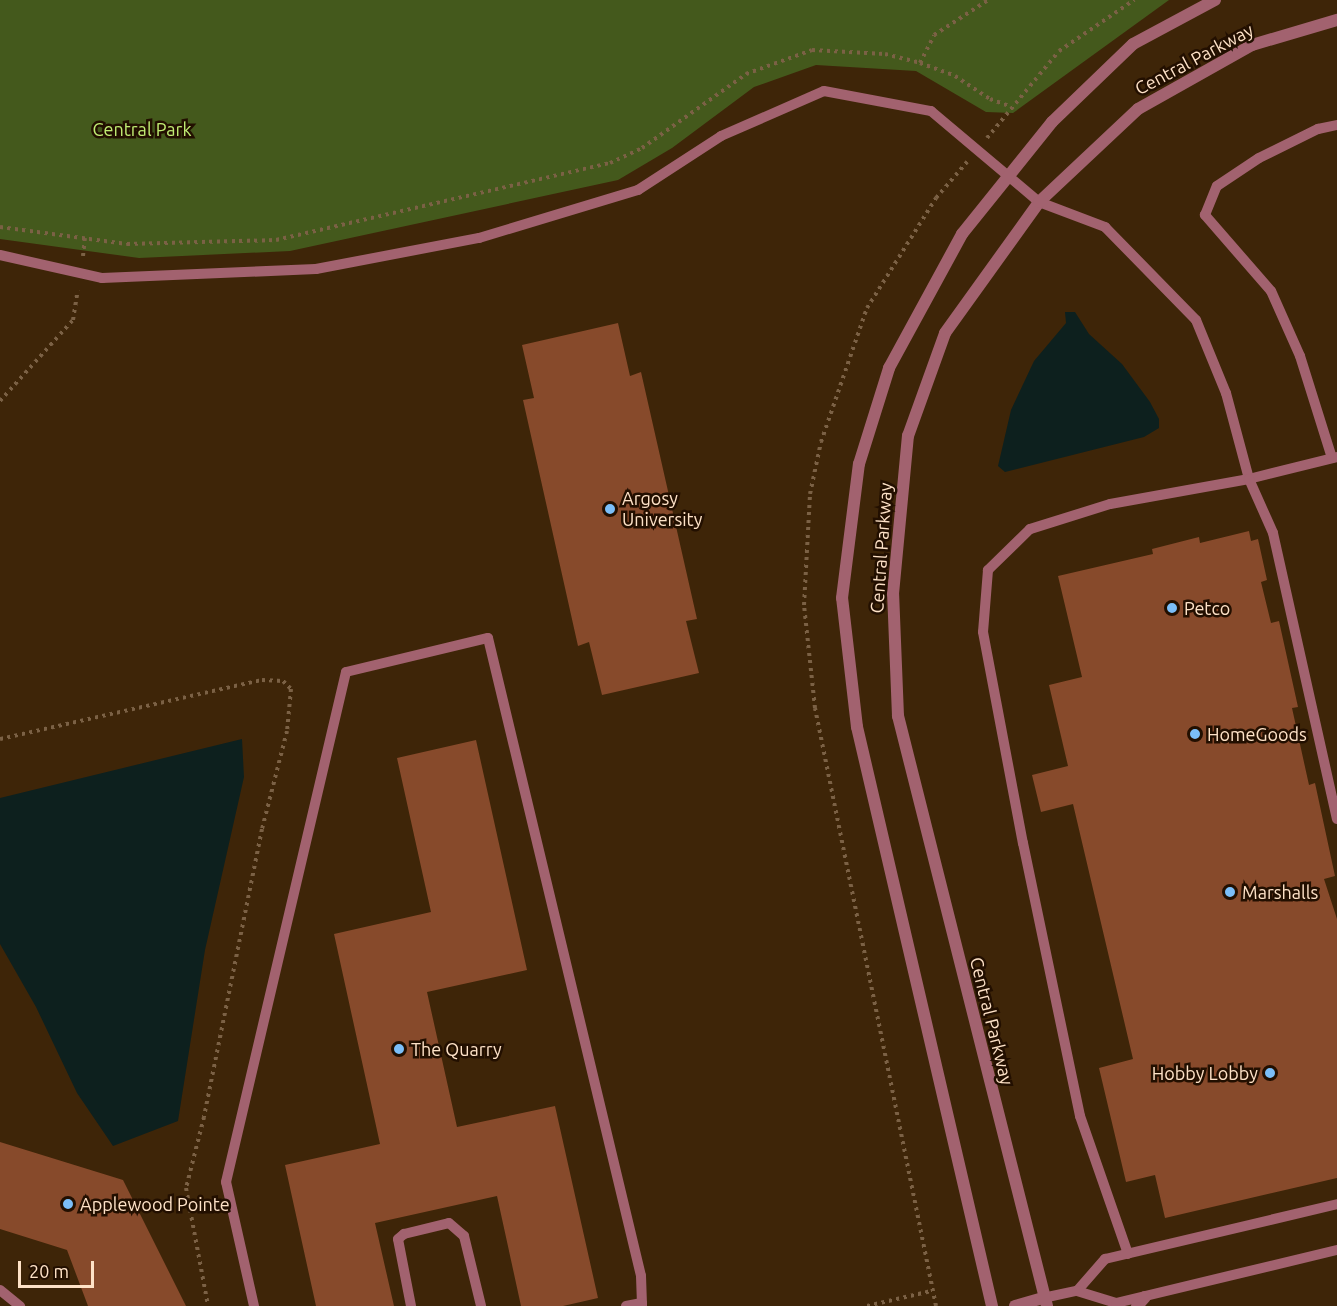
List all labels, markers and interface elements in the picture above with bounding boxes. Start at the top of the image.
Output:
street label: Central Parkway [1131,19,1257,99]
park label: Central Park [93,118,191,140]
street label: Central Parkway [866,482,896,614]
place label: Argosy University [622,488,702,530]
marker: Argosy University [603,502,617,516]
place label: Petco [1184,597,1230,619]
marker: Petco [1165,601,1179,615]
place label: HomeGoods [1207,723,1307,745]
marker: HomeGoods [1188,727,1202,741]
place label: Marshalls [1242,881,1318,903]
marker: Marshalls [1223,885,1237,899]
street label: Central Parkway [966,955,1018,1087]
place label: The Quarry [411,1038,502,1060]
marker: The Quarry [392,1042,406,1056]
place label: Hobby Lobby [1152,1062,1258,1084]
marker: Hobby Lobby [1263,1066,1277,1080]
place label: Applewood Pointe [80,1193,230,1215]
marker: Applewood Pointe [61,1197,75,1211]
scale bar [21,1249,98,1287]
text: 20 m [29,1261,69,1281]

